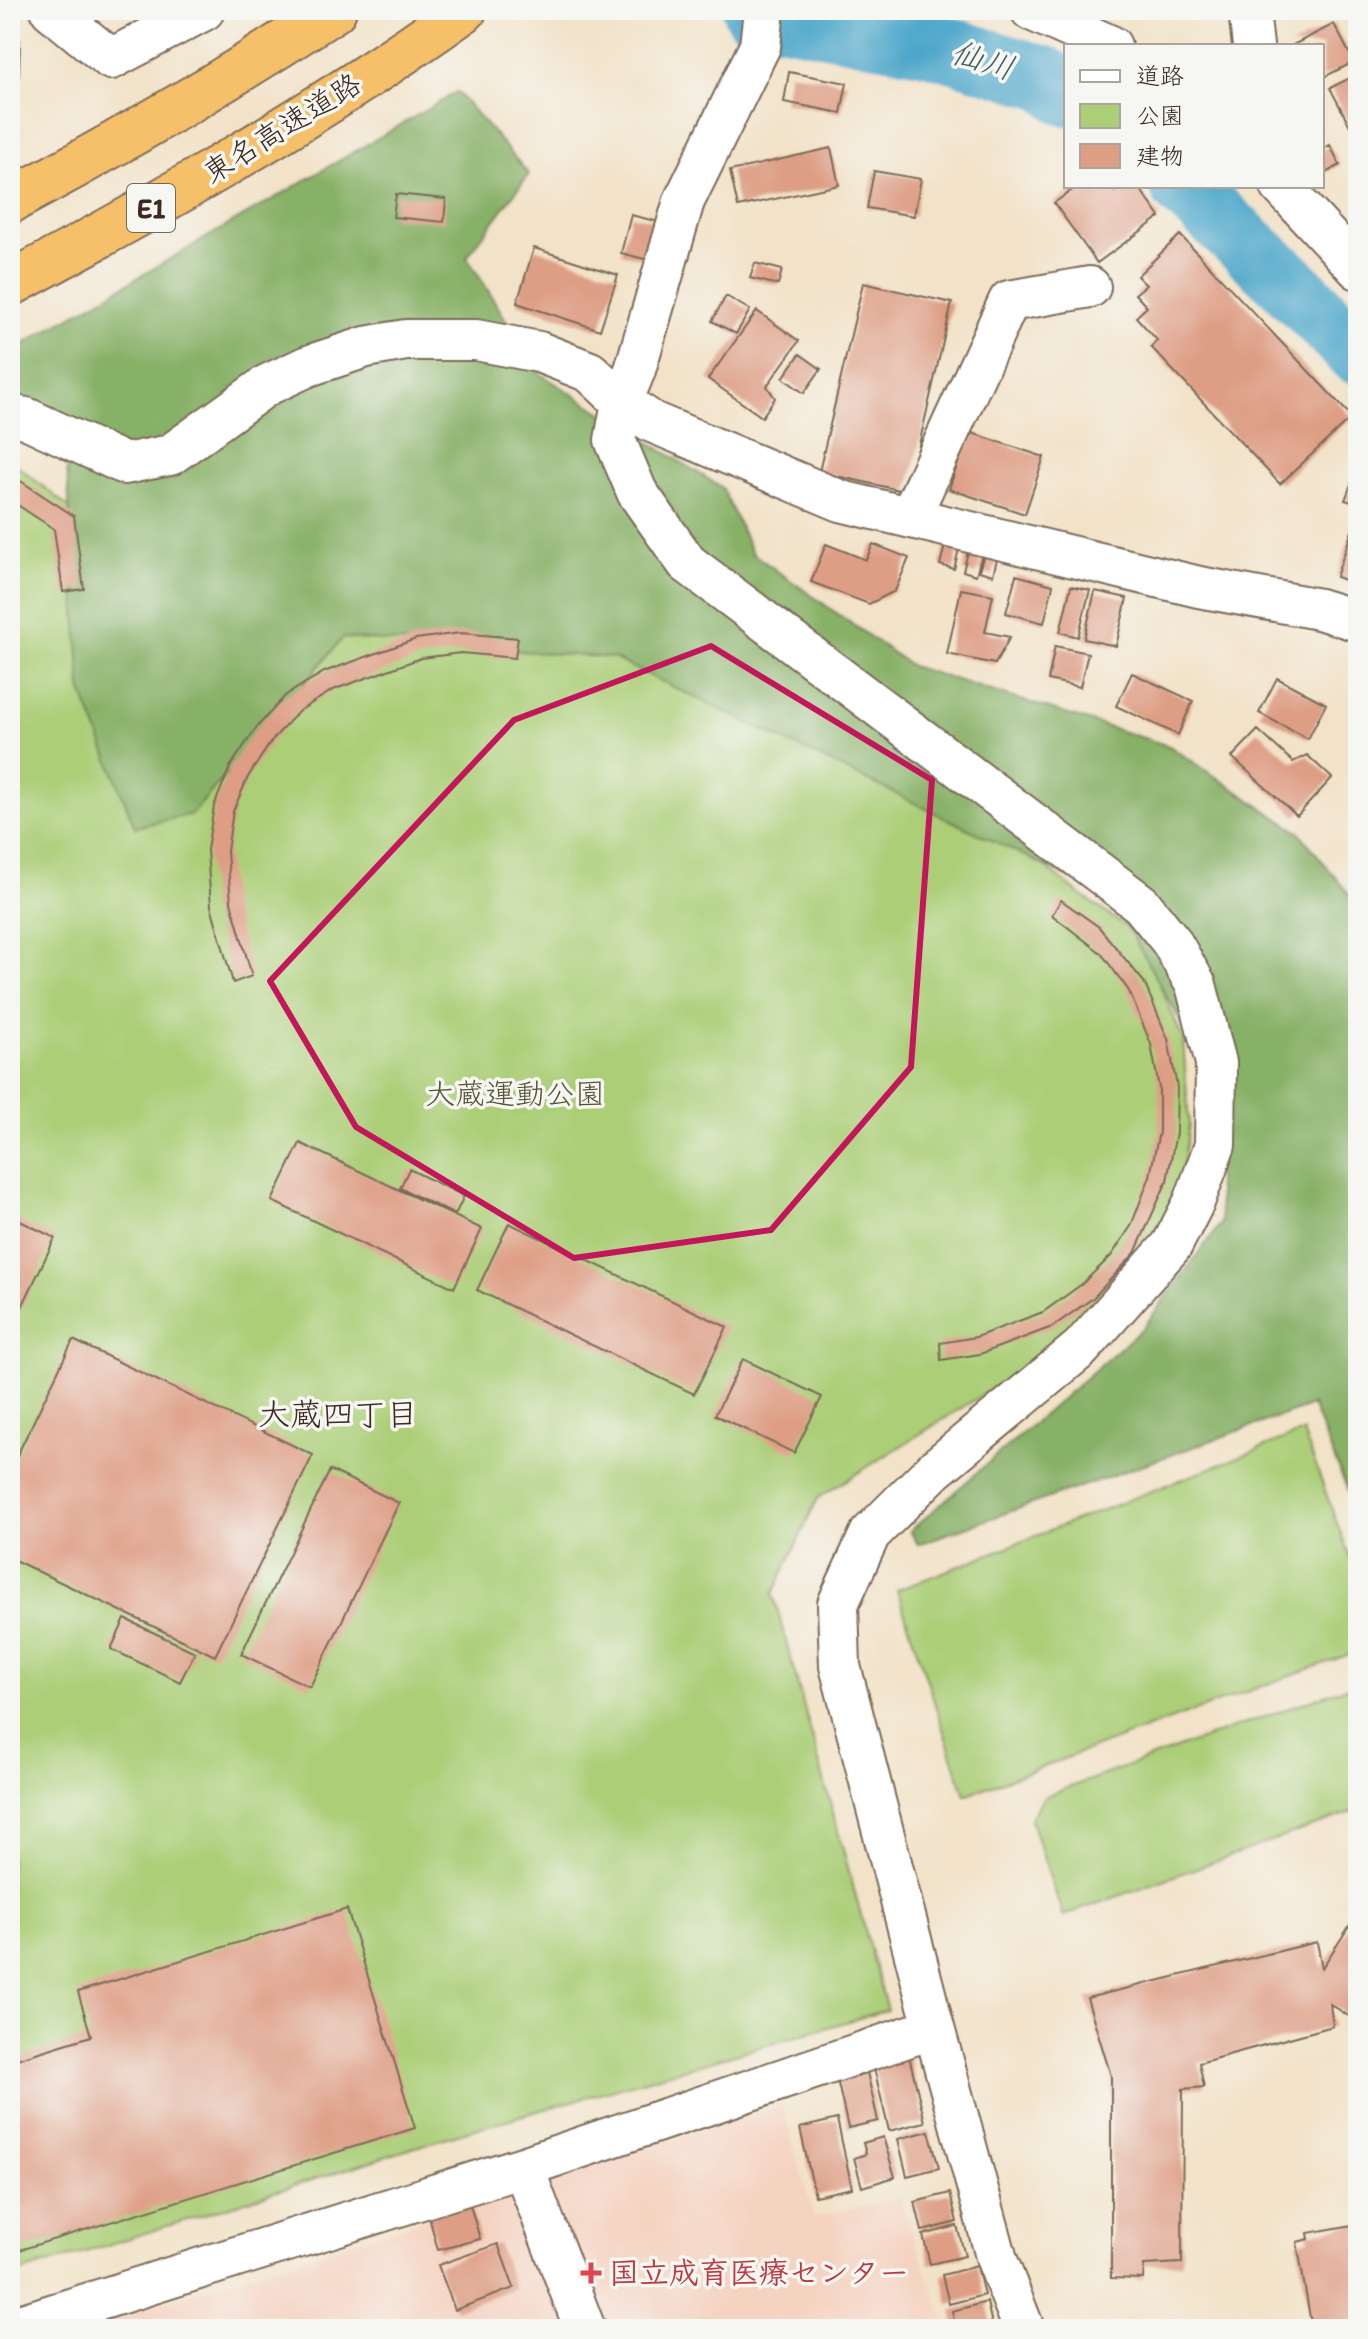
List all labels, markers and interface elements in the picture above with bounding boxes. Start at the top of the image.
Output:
water label: 仙川 [947,32,1019,88]
legend [1064,44,1324,188]
text: 道路 [1136,61,1184,90]
street label: 東名高速道路 [196,64,368,191]
text: 公園 [1136,101,1184,130]
text: 建物 [1136,141,1184,170]
road number: E1 [127,184,175,232]
park label: 大蔵運動公園 [425,1075,605,1112]
district label: 大蔵四丁目 [258,1395,418,1433]
place label: 国立成育医療センター [609,2254,909,2291]
marker: 国立成育医療センター [580,2262,602,2284]

